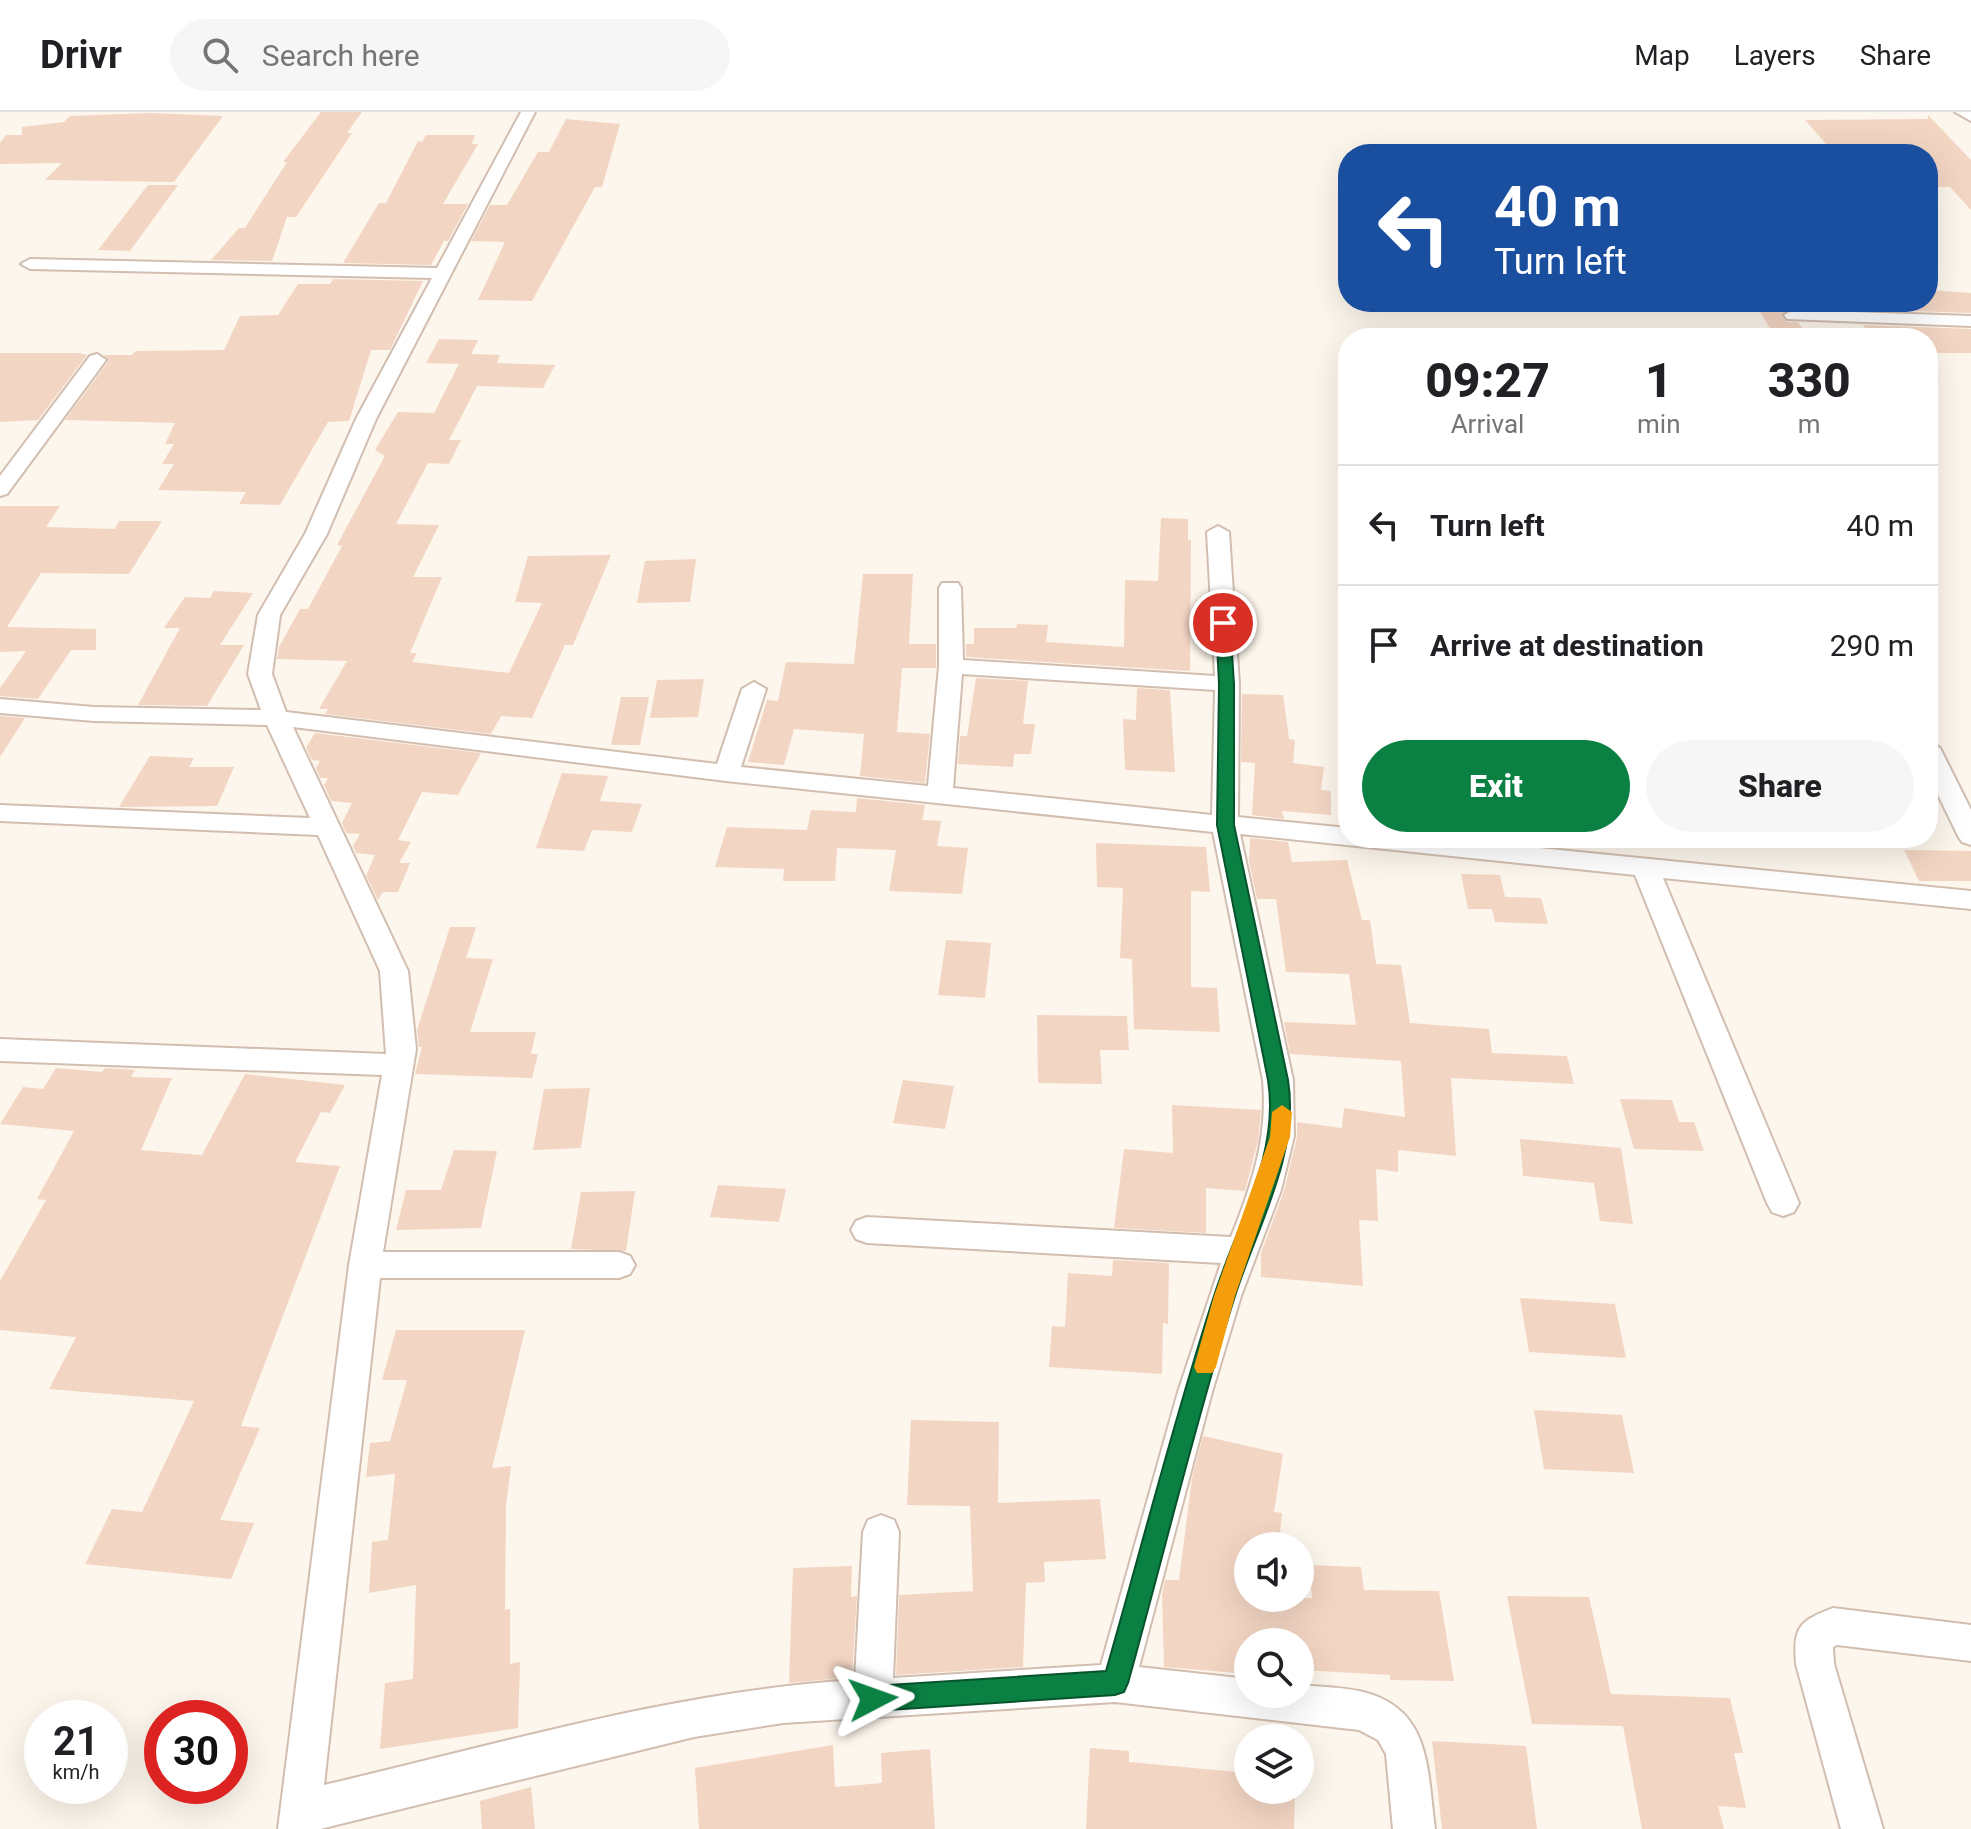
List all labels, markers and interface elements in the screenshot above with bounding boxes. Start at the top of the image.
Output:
search box [170,19,730,91]
text: Drivr [40,33,122,77]
icon: search [198,33,242,77]
text: Search here [262,38,420,73]
text: Map [1634,39,1690,72]
text: Layers [1734,39,1816,72]
text: Share [1860,39,1931,72]
text: 40 m [1494,174,1621,240]
icon: left [1362,176,1466,280]
text: Turn left [1494,241,1627,283]
text: 09:27 [1425,352,1550,409]
text: 1 [1645,352,1673,409]
text: 330 [1768,352,1851,409]
text: Arrival [1451,409,1524,439]
text: min [1637,409,1681,439]
text: m [1798,409,1821,439]
icon: left [1362,503,1406,547]
text: Turn left [1430,508,1545,543]
text: 40 m [1847,508,1914,543]
pin [1189,589,1257,657]
icon: arrive [1201,601,1245,645]
icon: arrive [1362,623,1406,667]
text: Arrive at destination [1430,628,1704,663]
text: 290 m [1830,628,1914,663]
button: Exit [1362,740,1630,832]
button: Share [1646,740,1914,832]
map controls [1234,1532,1314,1804]
button: sound [1234,1532,1314,1612]
button: search [1234,1628,1314,1708]
position arrow [831,1657,915,1741]
speed limit sign: 30 [144,1700,248,1804]
text: 21 [53,1718,99,1765]
button: layers [1234,1724,1314,1804]
text: km/h [53,1760,99,1784]

